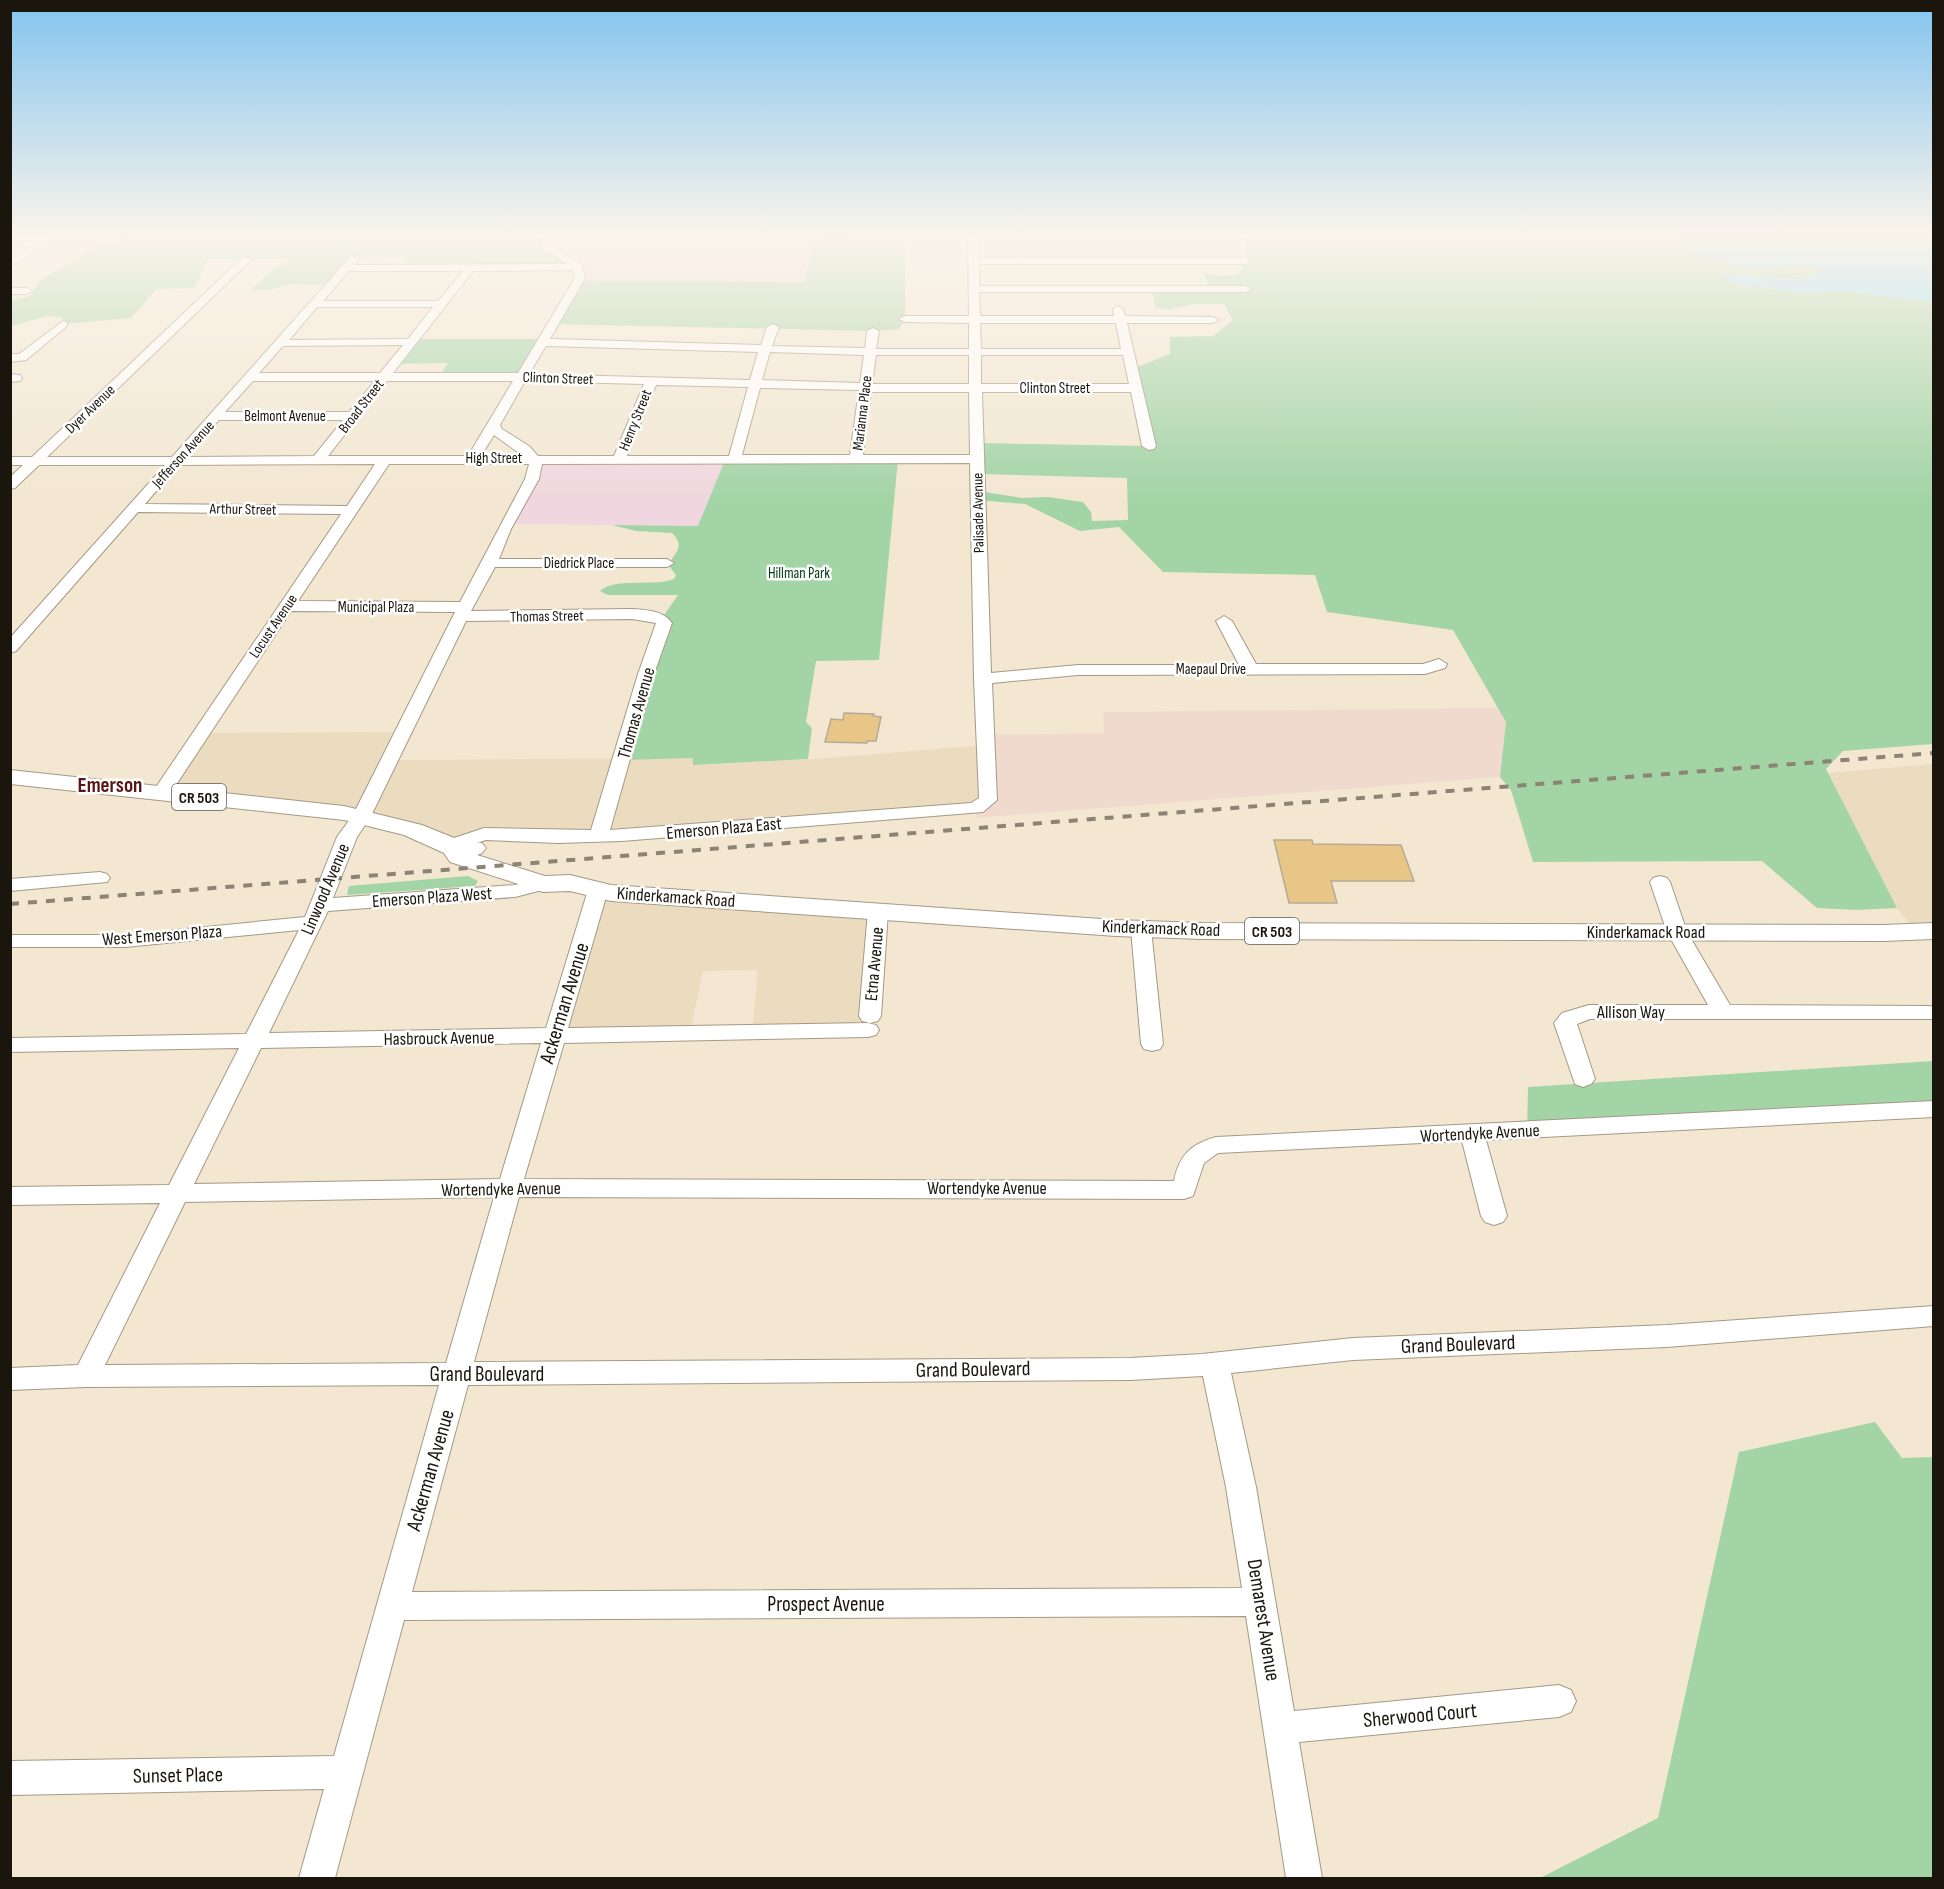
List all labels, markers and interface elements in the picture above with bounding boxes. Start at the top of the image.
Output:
street label: Clinton Street [522,368,594,389]
street label: Marianna Place [848,374,877,452]
street label: Broad Street [335,375,389,437]
street label: Clinton Street [1020,379,1091,398]
street label: Dyer Avenue [61,381,119,438]
street label: Henry Street [615,386,656,454]
street label: Belmont Avenue [244,407,326,426]
street label: Jefferson Avenue [147,417,219,493]
street label: High Street [466,449,523,468]
street label: Palisade Avenue [968,473,989,553]
street label: Arthur Street [208,499,277,520]
street label: Diedrick Place [544,554,614,573]
park label: Hillman Park [768,564,830,583]
street label: Locust Avenue [245,591,302,662]
street label: Municipal Plaza [338,598,414,617]
street label: Thomas Street [510,606,584,627]
street label: Maepaul Drive [1176,660,1246,679]
street label: Thomas Avenue [613,665,660,761]
district label: Emerson [78,773,142,798]
road number: CR 503 [172,784,226,810]
street label: Emerson Plaza East [665,813,783,844]
street label: Linwood Avenue [297,840,354,938]
street label: Emerson Plaza West [371,883,493,912]
street label: Kinderkamack Road [616,883,736,912]
street label: Kinderkamack Road [1101,916,1221,941]
road number: CR 503 [1245,918,1299,944]
street label: West Emerson Plaza [101,921,223,950]
street label: Kinderkamack Road [1587,922,1705,943]
street label: Etna Avenue [861,926,888,1002]
street label: Ackerman Avenue [534,940,595,1068]
street label: Allison Way [1596,1002,1665,1023]
street label: Hasbrouck Avenue [383,1027,495,1050]
street label: Wortendyke Avenue [1420,1120,1540,1147]
street label: Wortendyke Avenue [441,1178,561,1201]
street label: Wortendyke Avenue [927,1178,1047,1199]
street label: Grand Boulevard [1400,1330,1516,1359]
street label: Grand Boulevard [915,1356,1031,1383]
street label: Grand Boulevard [430,1362,544,1387]
street label: Ackerman Avenue [401,1407,460,1535]
street label: Demarest Avenue [1242,1557,1285,1683]
street label: Prospect Avenue [767,1592,885,1617]
street label: Sherwood Court [1362,1698,1478,1733]
street label: Sunset Place [133,1762,223,1789]

